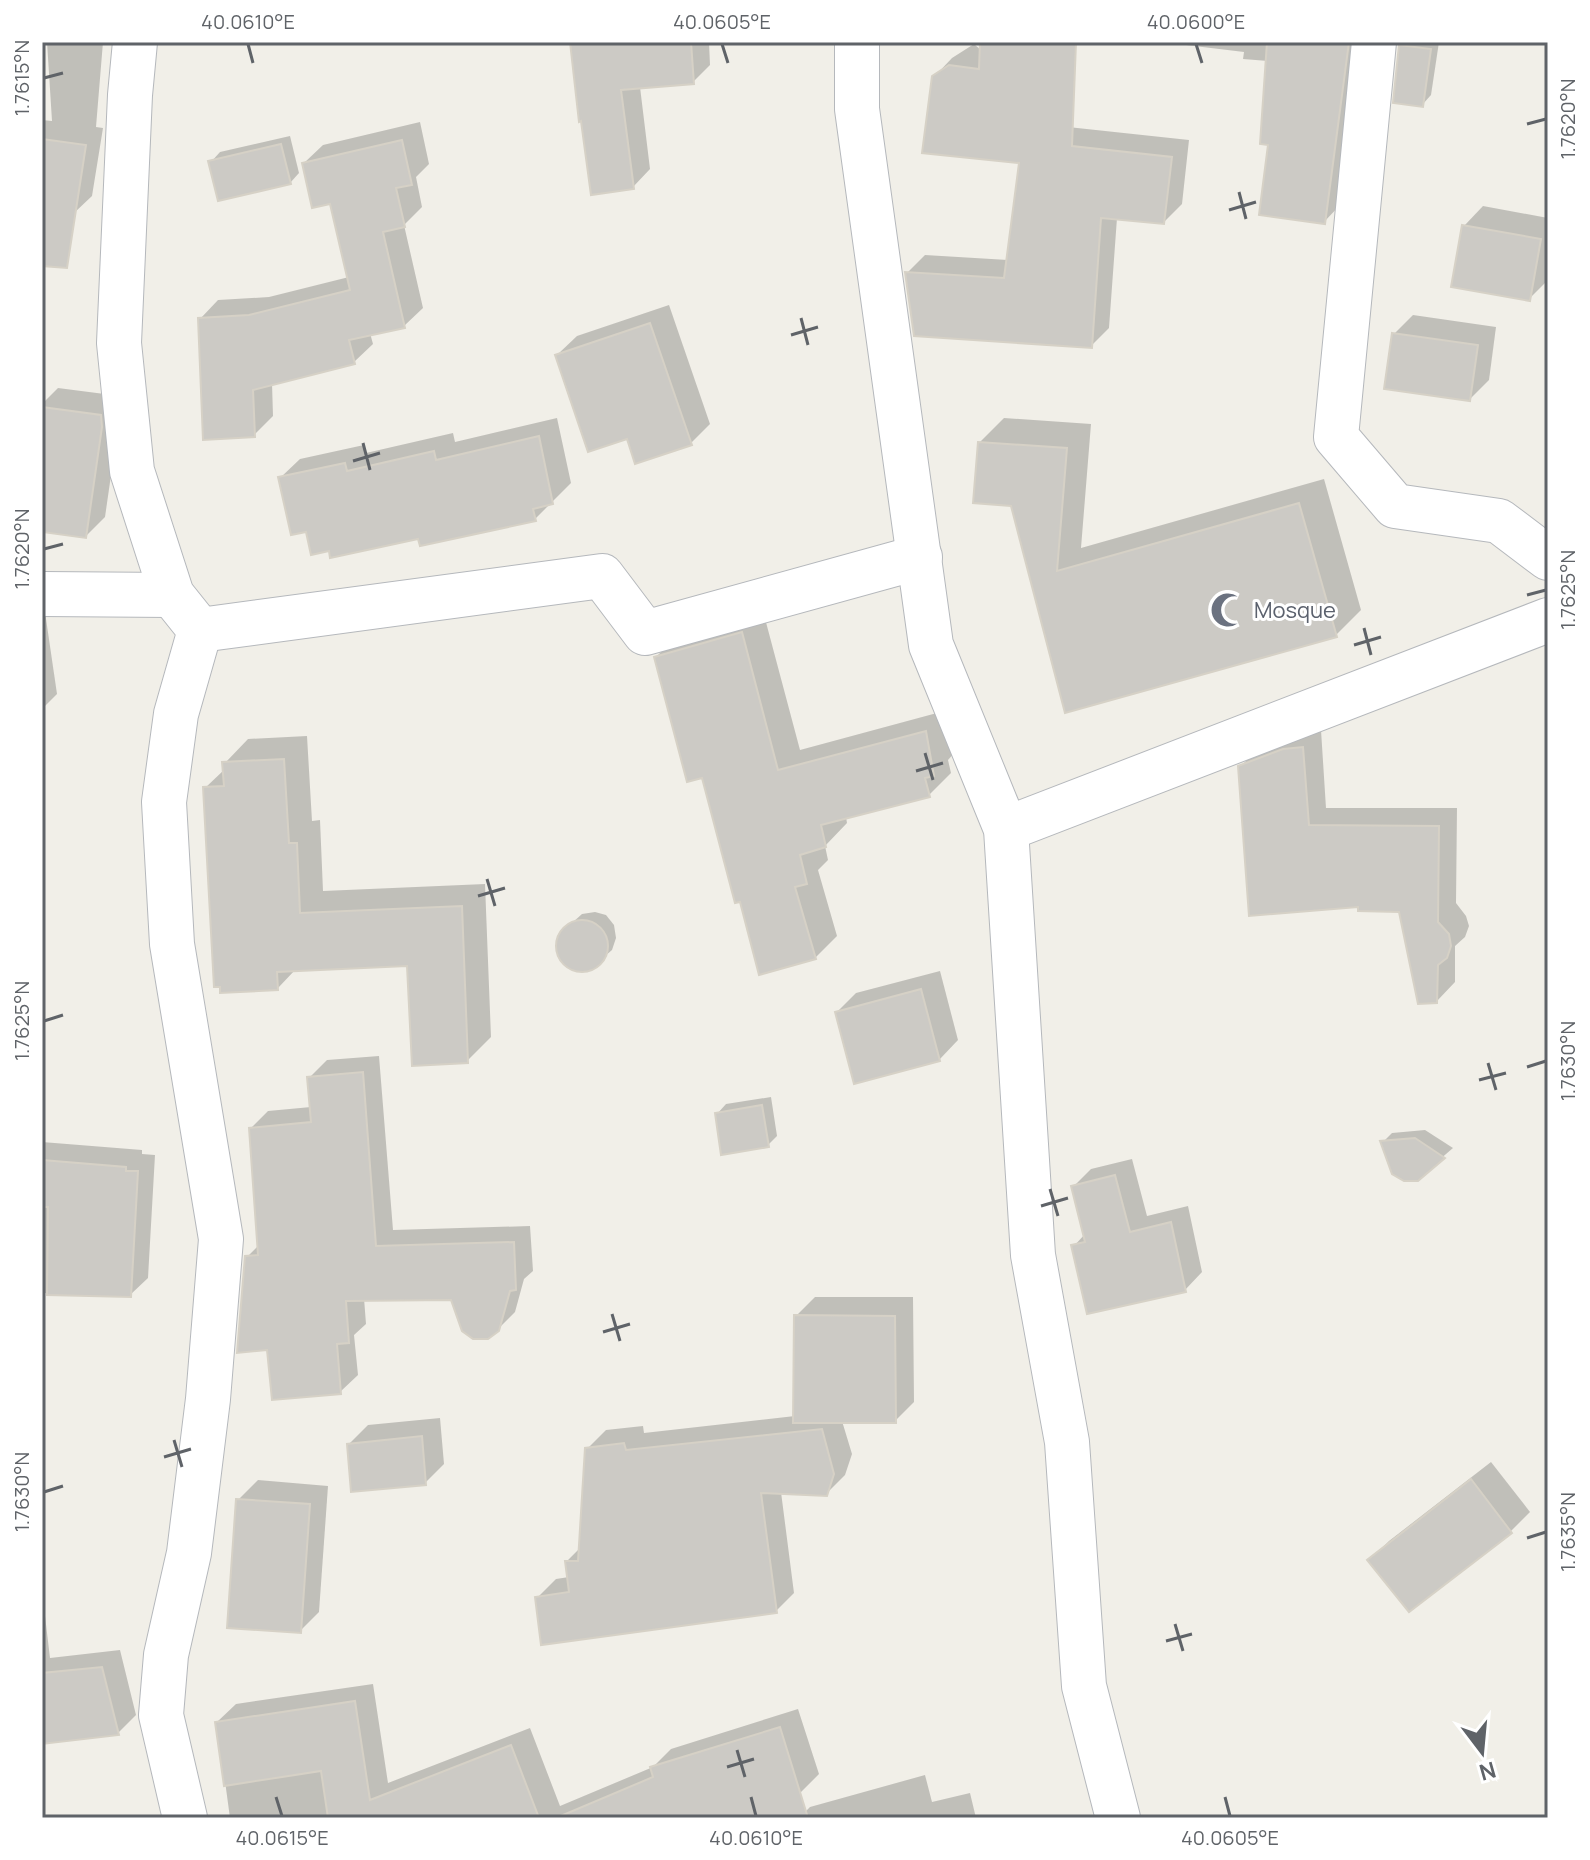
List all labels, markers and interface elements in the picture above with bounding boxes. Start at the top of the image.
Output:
text: 40.0610°E [201,8,295,35]
text: 40.0605°E [673,8,771,35]
text: 40.0600°E [1147,8,1245,35]
text: 1.7615°N [8,40,35,116]
text: 1.7620°N [1554,79,1581,159]
text: 1.7620°N [8,509,35,589]
text: 1.7625°N [1554,550,1581,630]
mosque icon: Mosque [1209,591,1247,629]
place label: Mosque [1254,595,1336,625]
text: 1.7625°N [8,981,35,1061]
text: 1.7630°N [1554,1021,1581,1101]
text: 1.7630°N [8,1452,35,1532]
text: 1.7635°N [1554,1492,1581,1572]
north arrow [1442,1712,1522,1792]
text: N [1476,1755,1499,1788]
text: 40.0615°E [235,1824,329,1851]
text: 40.0610°E [709,1824,803,1851]
text: 40.0605°E [1181,1824,1279,1851]

